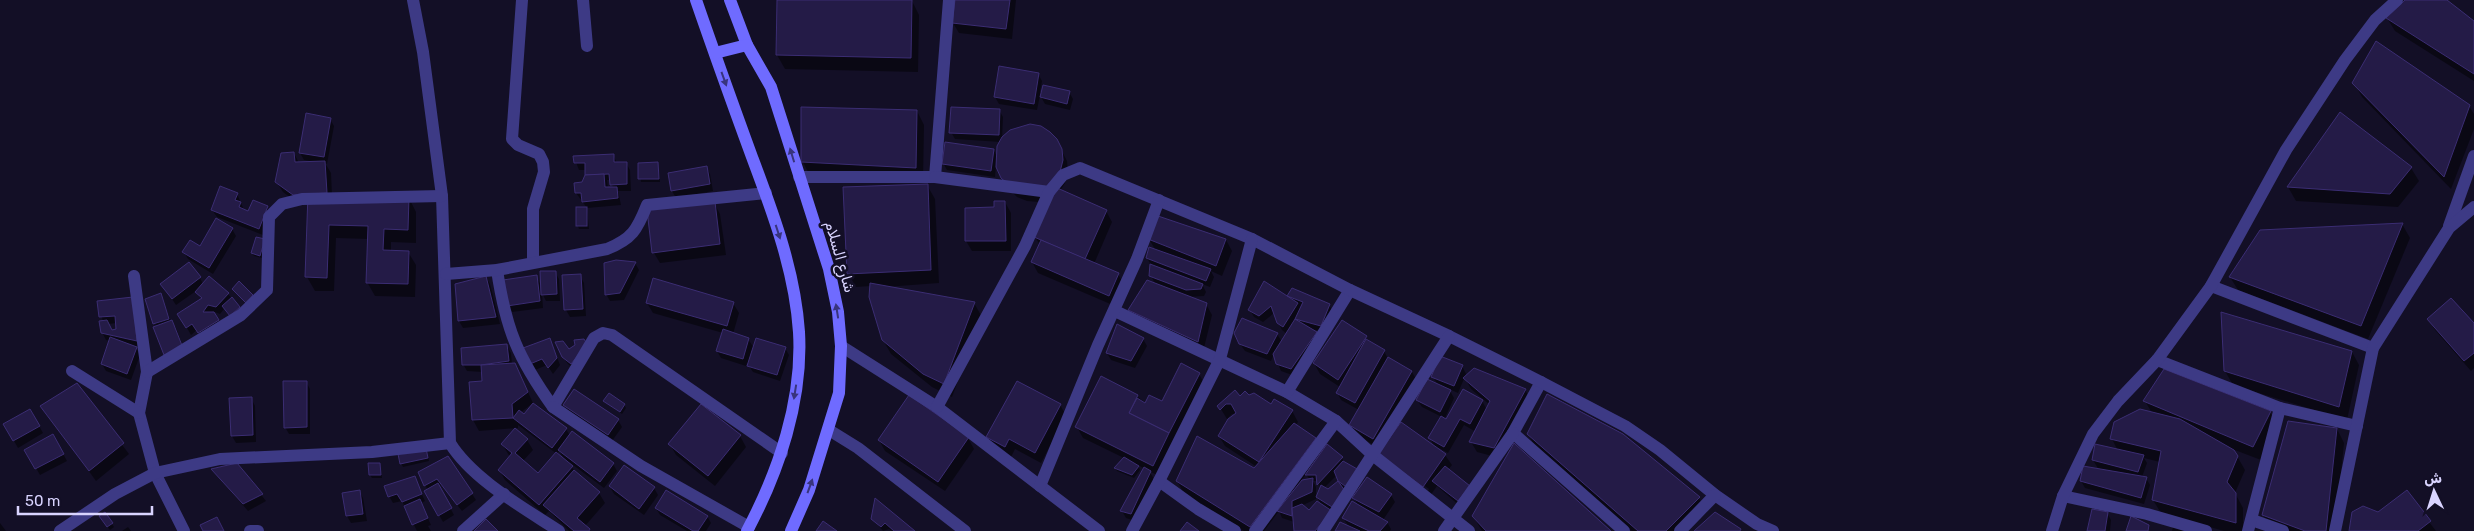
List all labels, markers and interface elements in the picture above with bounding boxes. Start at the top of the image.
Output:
one-way arrow [720,72,728,87]
one-way arrow [787,147,795,162]
street label: شارع السلام [819,219,859,295]
one-way arrow [775,225,783,240]
one-way arrow [833,302,841,318]
one-way arrow [790,384,798,400]
north arrow [2409,466,2459,516]
text: ش [2424,469,2443,488]
one-way arrow [806,478,814,493]
scale bar [18,484,151,516]
text: 50 m [25,492,60,510]

